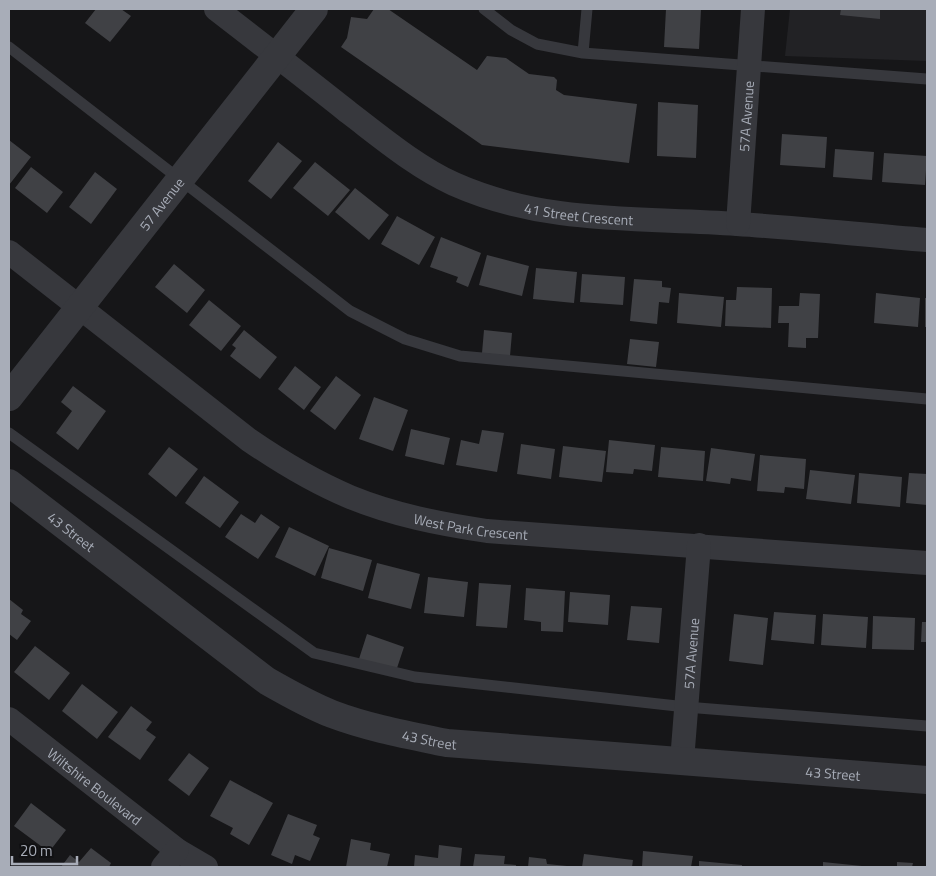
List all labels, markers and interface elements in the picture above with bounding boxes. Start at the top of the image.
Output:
street label: 57A Avenue [733,80,758,152]
street label: 57 Avenue [133,173,189,235]
street label: 41 Street Crescent [523,197,634,230]
street label: 43 Street [43,506,100,556]
street label: West Park Crescent [412,507,529,544]
street label: 57A Avenue [677,617,704,690]
street label: 43 Street [400,724,457,754]
street label: Wiltshire Boulevard [43,742,147,830]
street label: 43 Street [805,760,861,785]
scale bar [12,834,78,866]
text: 20 m [20,839,53,862]

